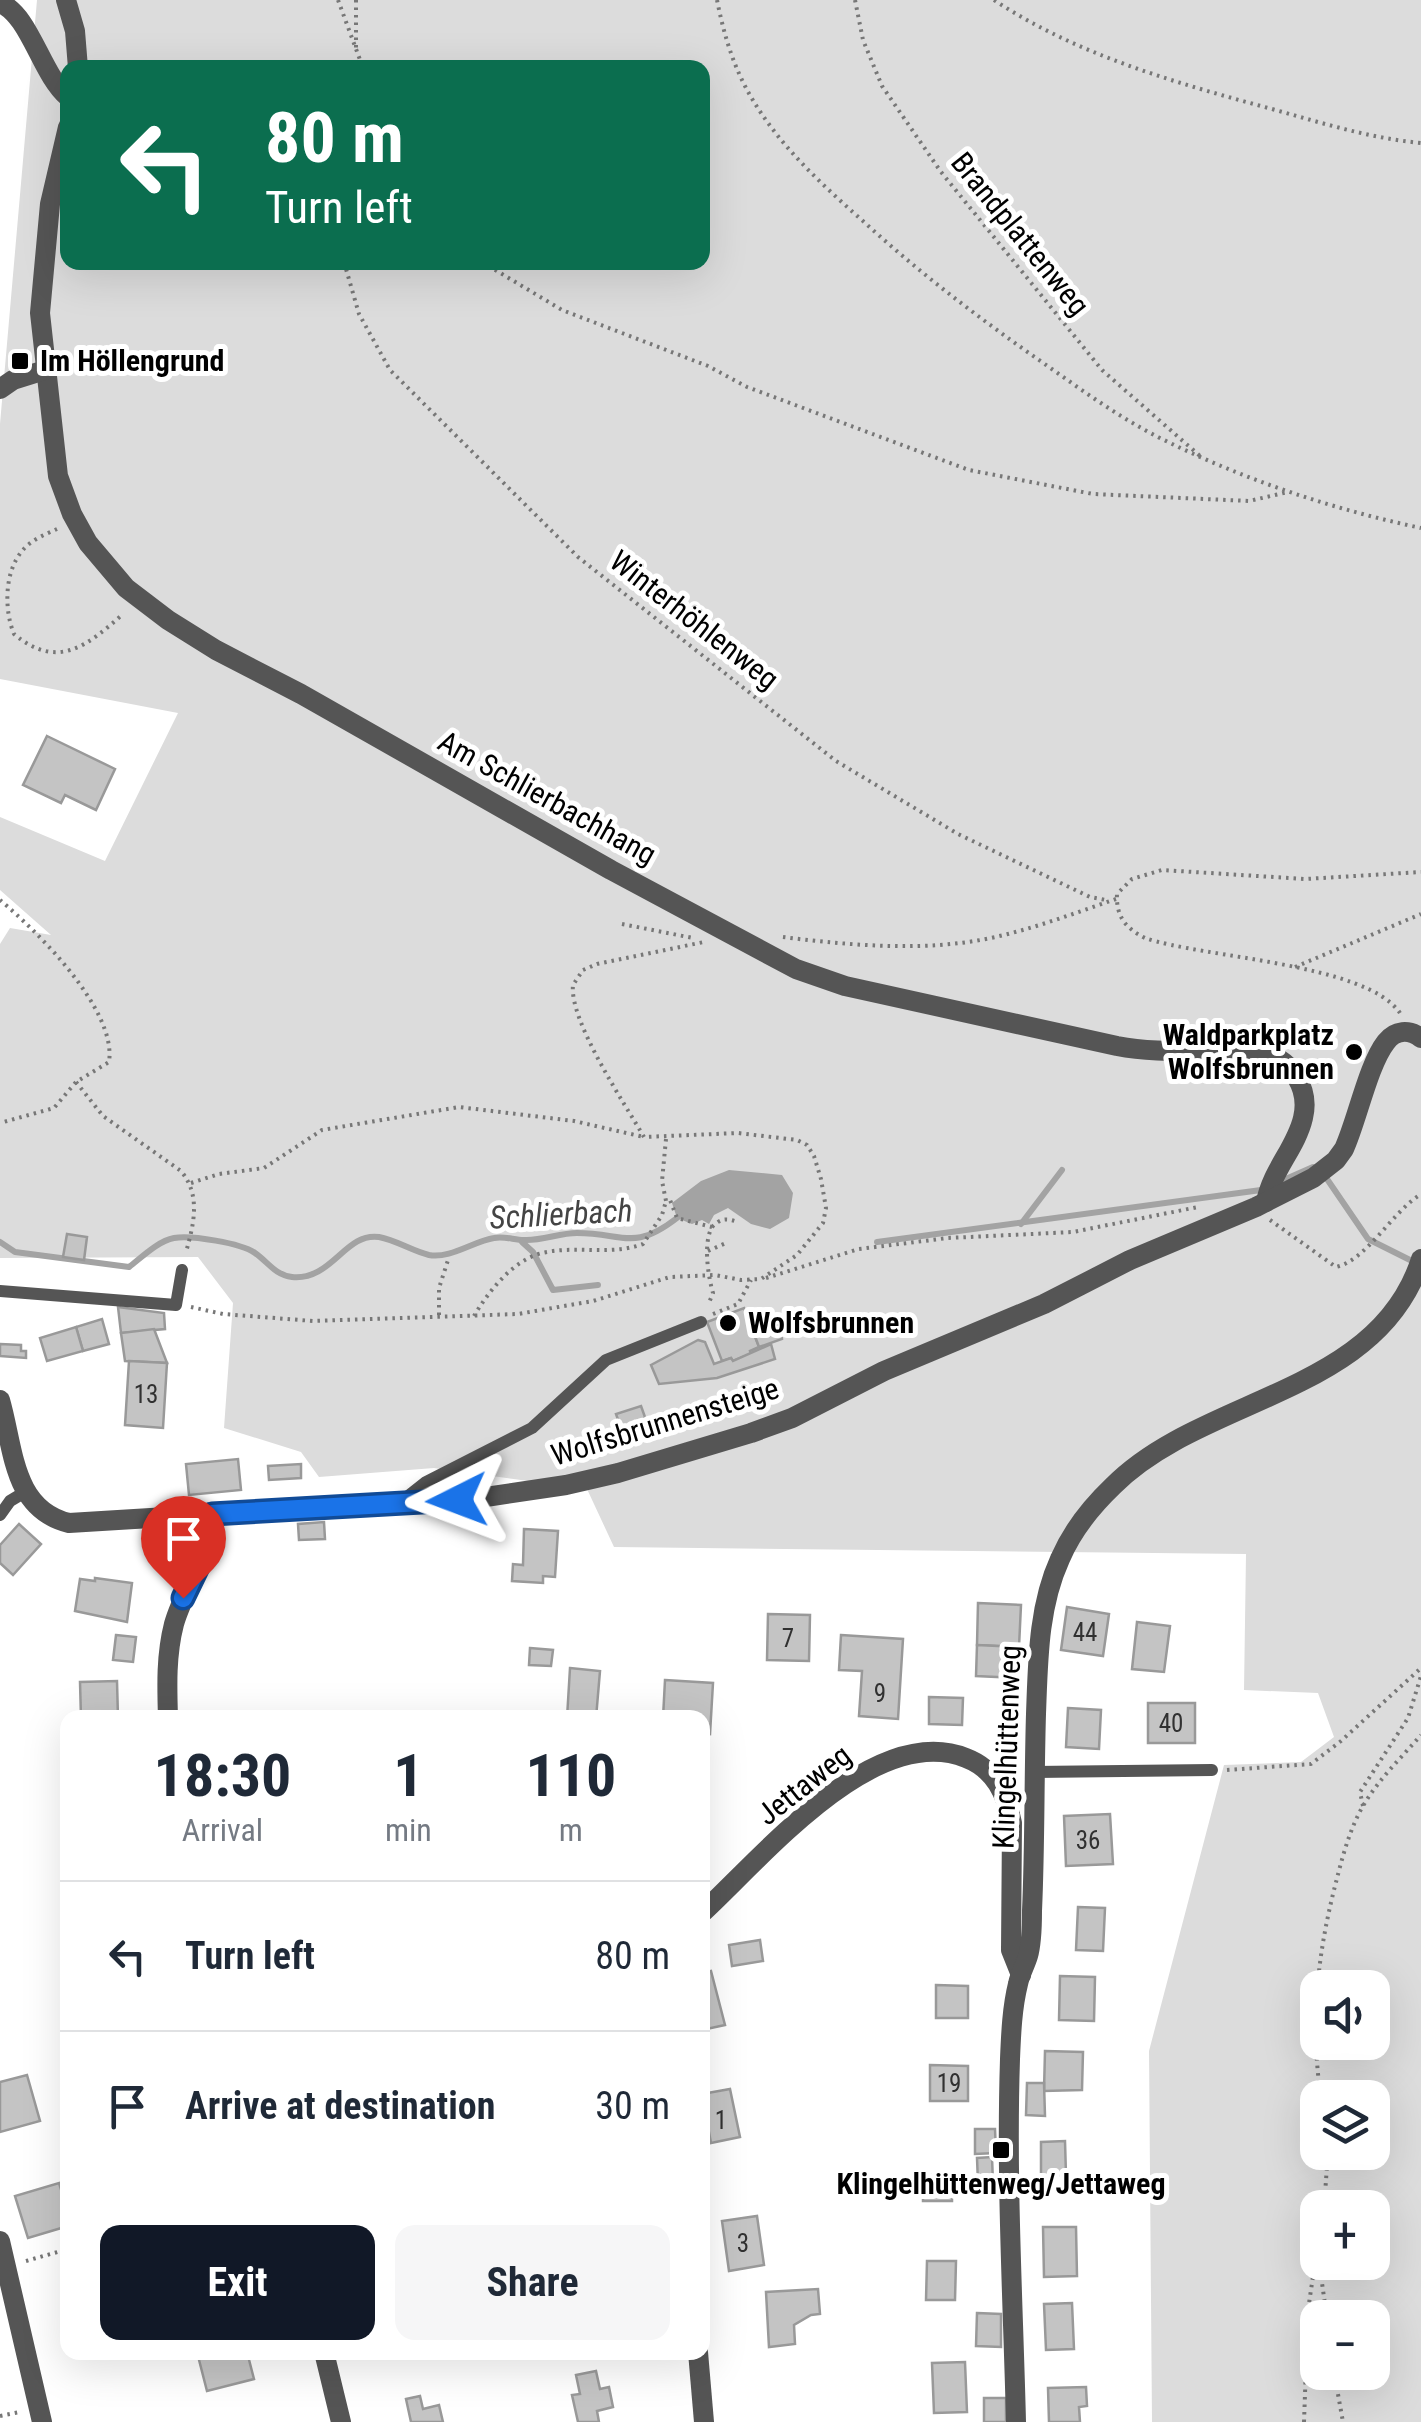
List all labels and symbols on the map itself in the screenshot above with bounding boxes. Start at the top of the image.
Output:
street label: Brandplattenweg [944,145,1097,322]
place label: Im Höllengrund [40,343,224,378]
marker: Im Höllengrund [9,350,31,372]
street label: Winterhöhlenweg [603,543,786,696]
street label: Am Schlierbachhang [432,723,662,872]
place label: Waldparkplatz Wolfsbrunnen [1163,1017,1334,1086]
marker: Waldparkplatz Wolfsbrunnen [1343,1041,1365,1063]
water label: Schlierbach [489,1191,633,1237]
place label: Wolfsbrunnen [748,1305,914,1340]
marker: Wolfsbrunnen [717,1312,739,1334]
street label: Wolfsbrunnensteige [547,1370,783,1473]
house number: 13 [134,1380,158,1409]
position arrow [405,1448,509,1552]
pin [141,1496,226,1599]
house number: 44 [1073,1618,1097,1647]
house number: 7 [782,1624,794,1653]
street label: Klingelhüttenweg [985,1644,1028,1850]
house number: 9 [874,1679,886,1708]
house number: 40 [1159,1709,1183,1738]
street label: Jettaweg [750,1737,857,1832]
house number: 36 [1076,1826,1100,1855]
house number: 19 [937,2069,961,2098]
house number: 1 [715,2106,727,2135]
marker: Klingelhüttenweg/Jettaweg [990,2139,1012,2161]
place label: Klingelhüttenweg/Jettaweg [836,2166,1166,2201]
house number: 3 [737,2229,749,2258]

